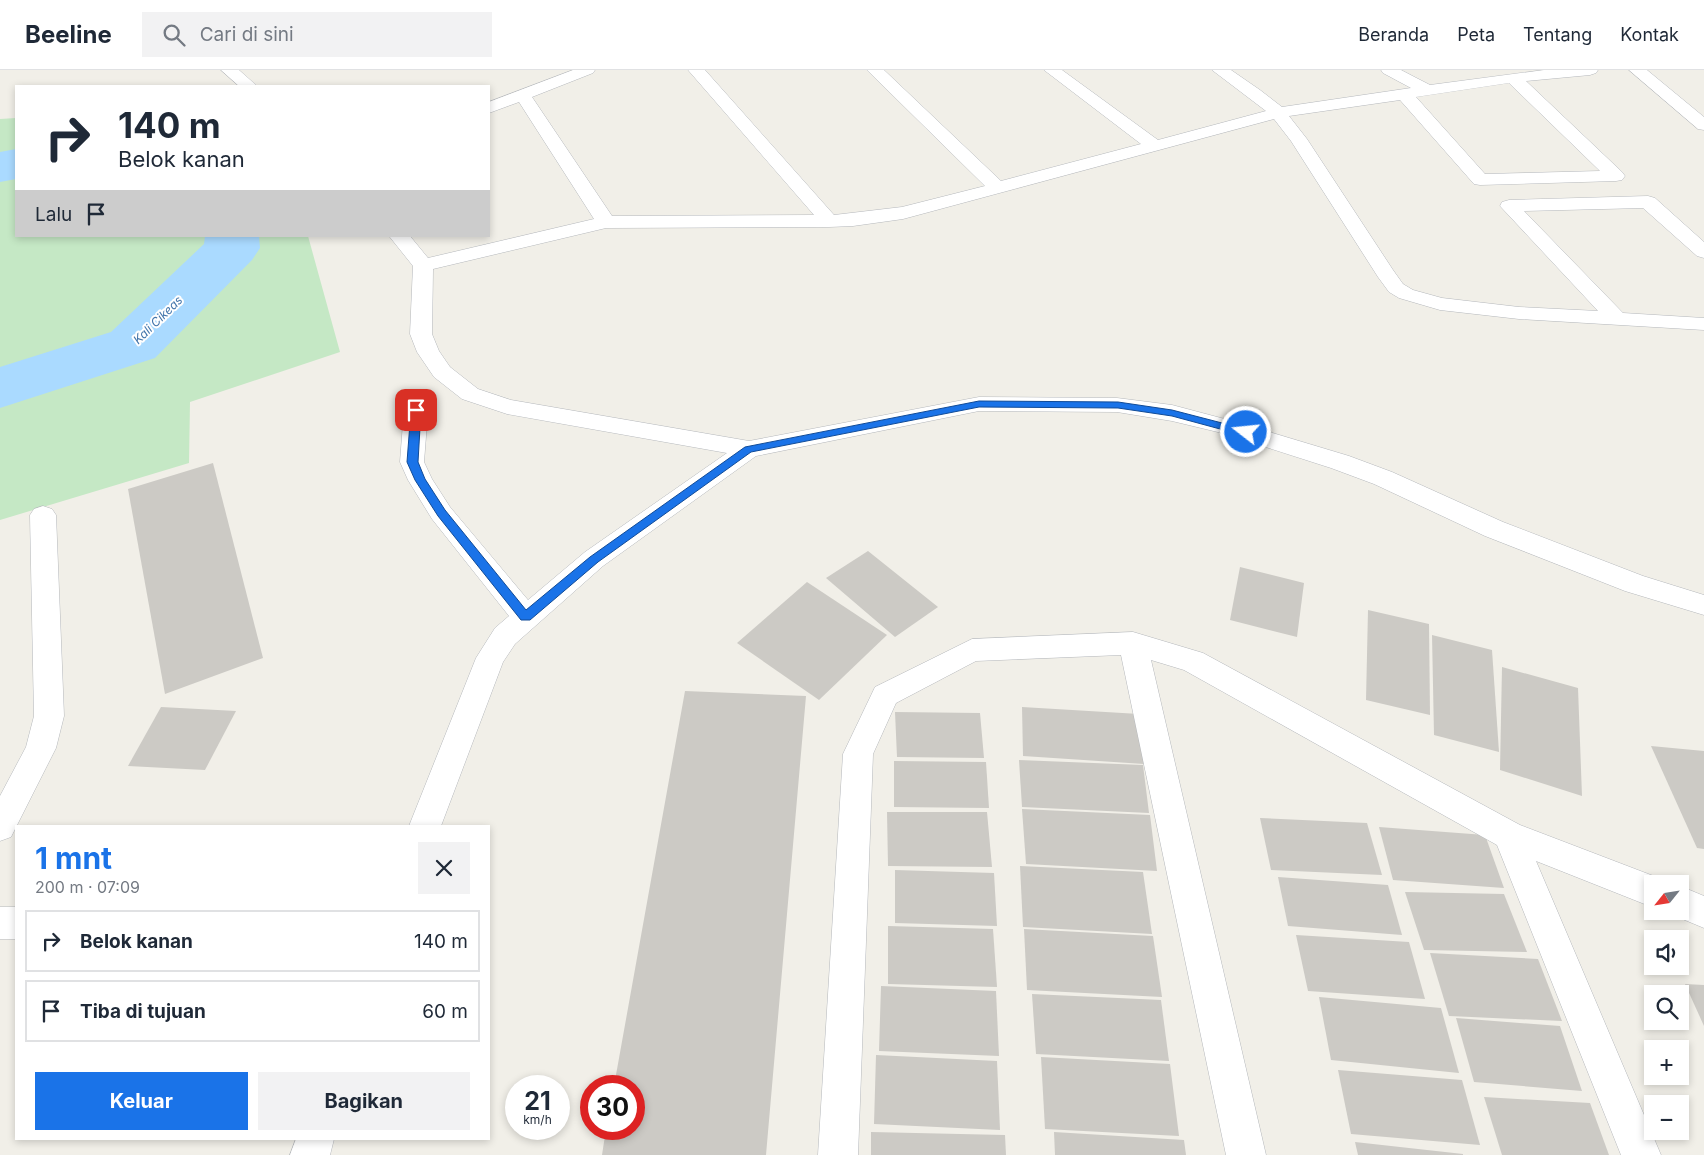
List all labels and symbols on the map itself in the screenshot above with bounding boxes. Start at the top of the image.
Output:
water label: Kali Cikeas [130,292,185,347]
pin [395,389,437,431]
position arrow [1219,405,1271,457]
north arrow [1644,875,1689,920]
speed limit sign: 30 [580,1075,645,1140]

